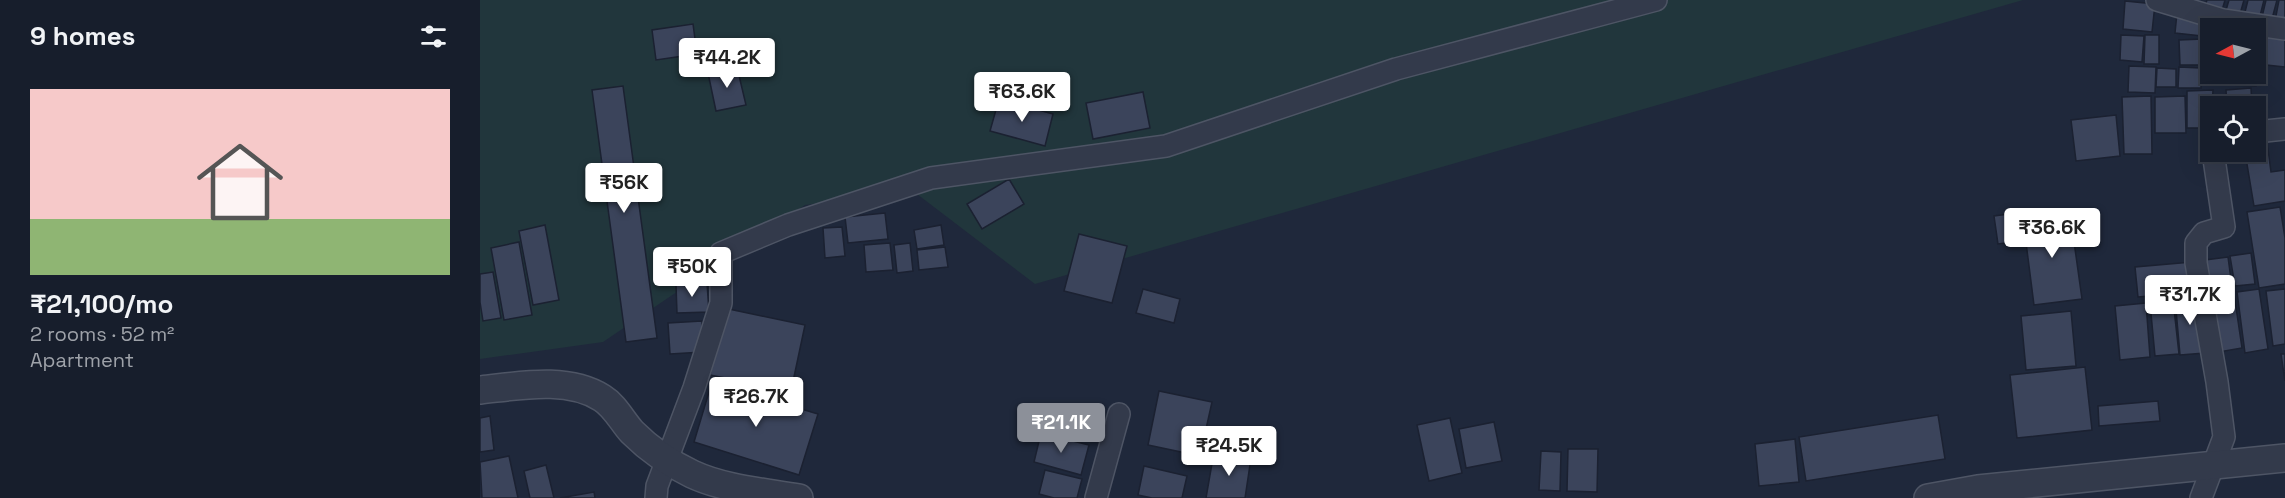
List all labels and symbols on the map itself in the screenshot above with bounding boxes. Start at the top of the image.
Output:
north arrow [2200,18,2266,84]
pin: ₹44.2K [678,38,776,89]
pin: ₹63.6K [973,72,1071,123]
pin: ₹56K [588,163,660,214]
pin: ₹36.6K [2003,208,2101,259]
pin: ₹50K [656,247,728,298]
pin: ₹31.7K [2141,275,2239,326]
pin: ₹26.7K [707,377,805,428]
pin: ₹21.1K [1012,403,1110,454]
pin: ₹24.5K [1180,426,1278,477]

